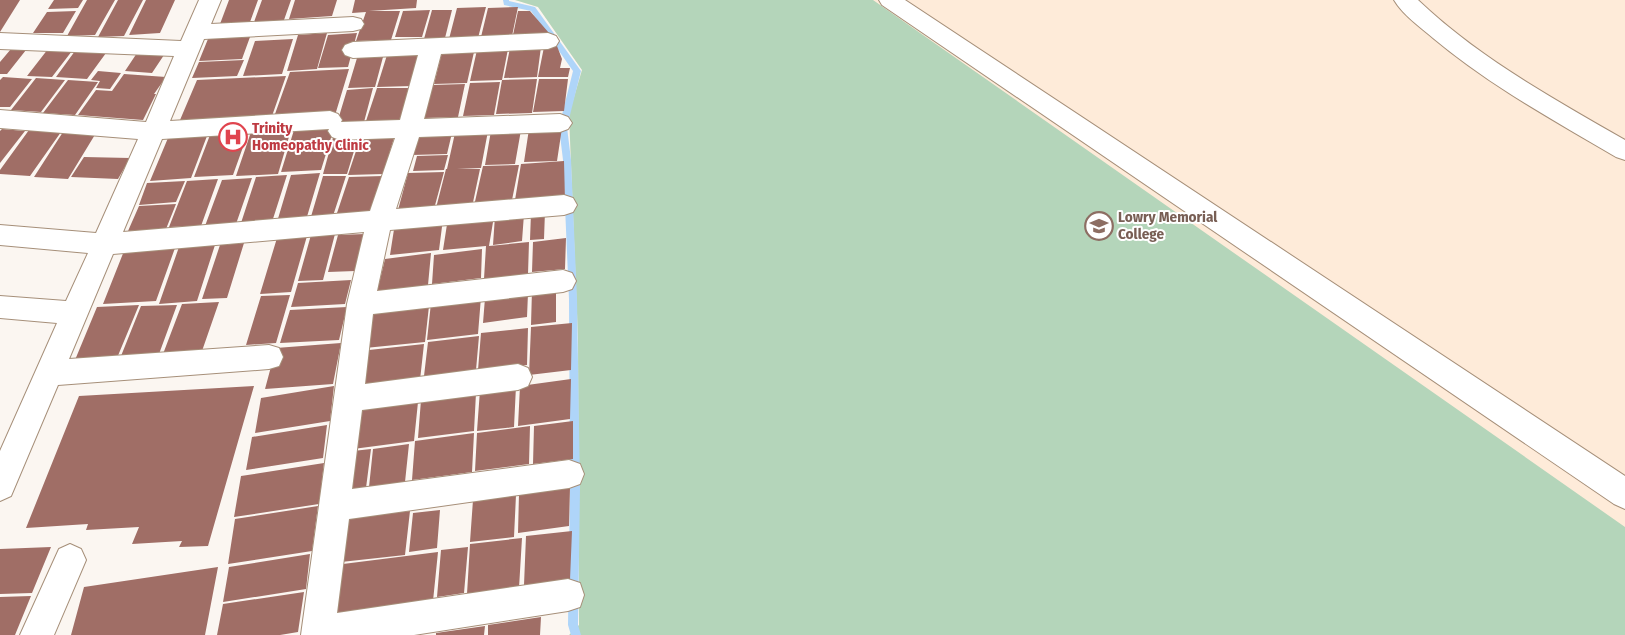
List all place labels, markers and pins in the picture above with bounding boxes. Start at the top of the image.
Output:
place label: Trinity Homeopathy Clinic [252,119,369,154]
hospital icon: Trinity Homeopathy Clinic [218,122,248,152]
place label: Lowry Memorial College [1118,208,1218,243]
school or university icon: Lowry Memorial College [1084,211,1114,241]

